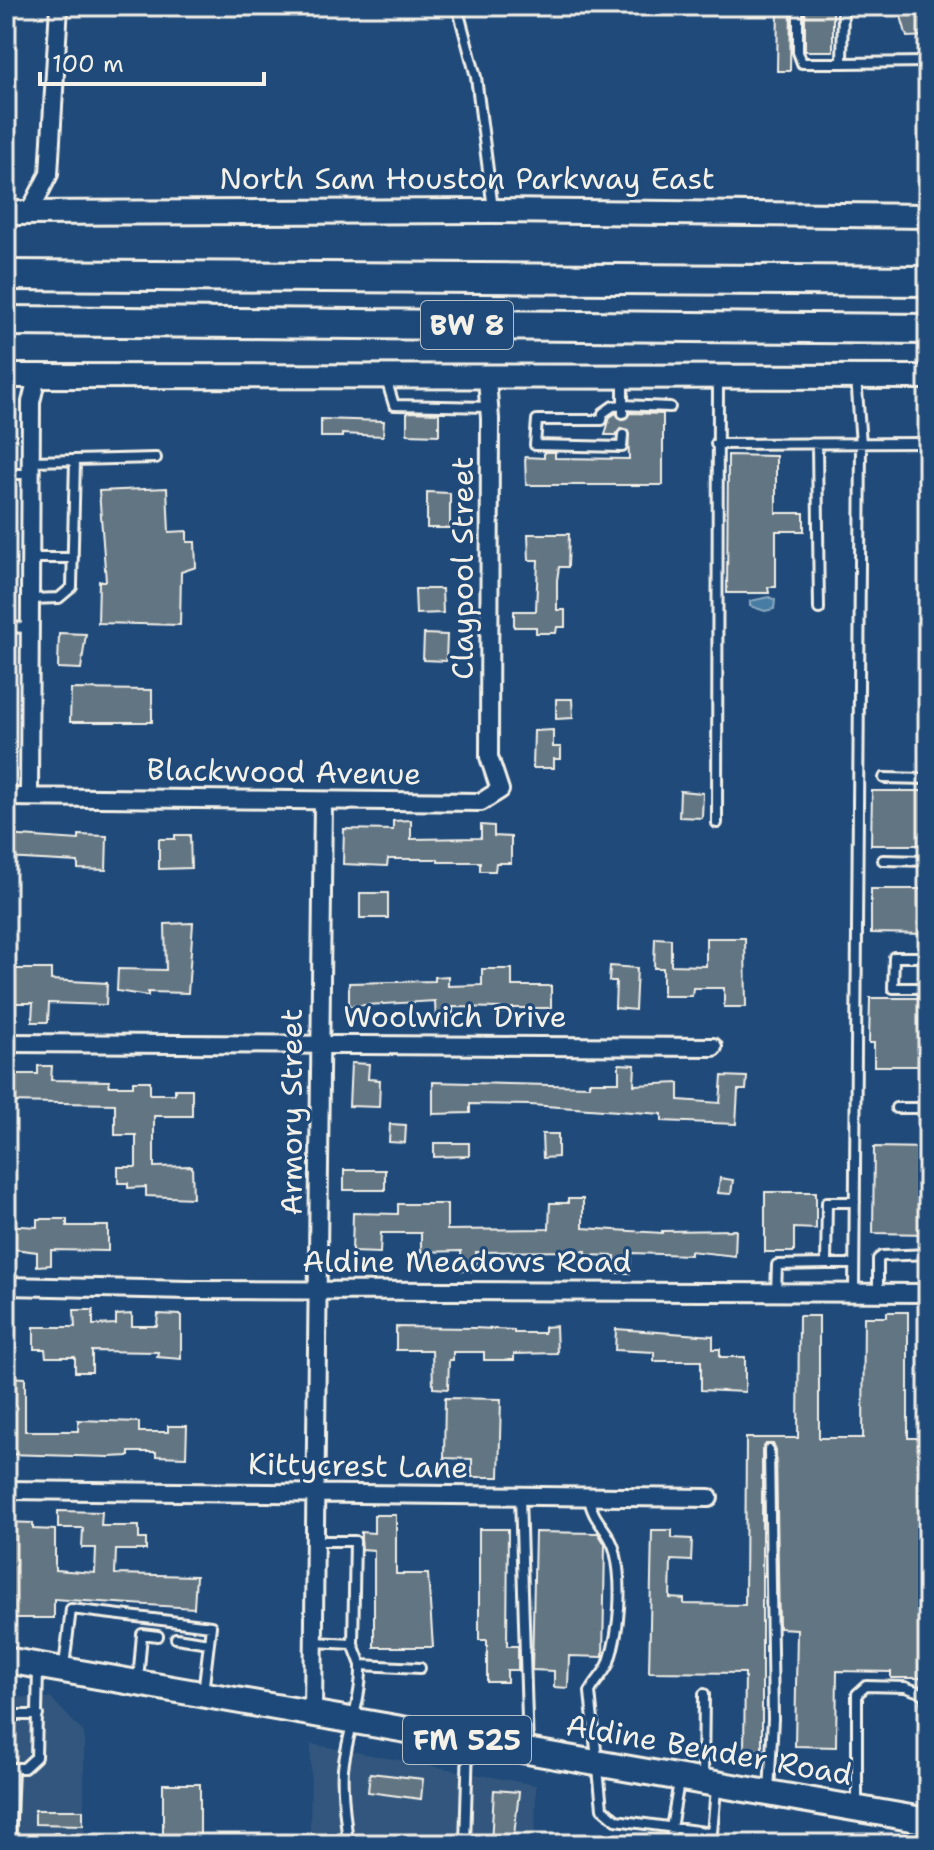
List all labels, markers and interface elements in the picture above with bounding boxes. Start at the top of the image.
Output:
scale bar [40,36,264,86]
text: 100 m [52,48,124,80]
street label: North Sam Houston Parkway East [219,158,715,199]
road number: BW 8 [421,301,513,349]
street label: Claypool Street [442,456,483,680]
street label: Blackwood Avenue [146,749,422,794]
street label: Woolwich Drive [343,996,567,1037]
street label: Armory Street [271,1008,312,1216]
street label: Aldine Meadows Road [303,1241,632,1282]
street label: Kittycrest Lane [247,1443,469,1488]
street label: Aldine Bender Road [563,1704,855,1795]
road number: FM 525 [403,1716,531,1764]

